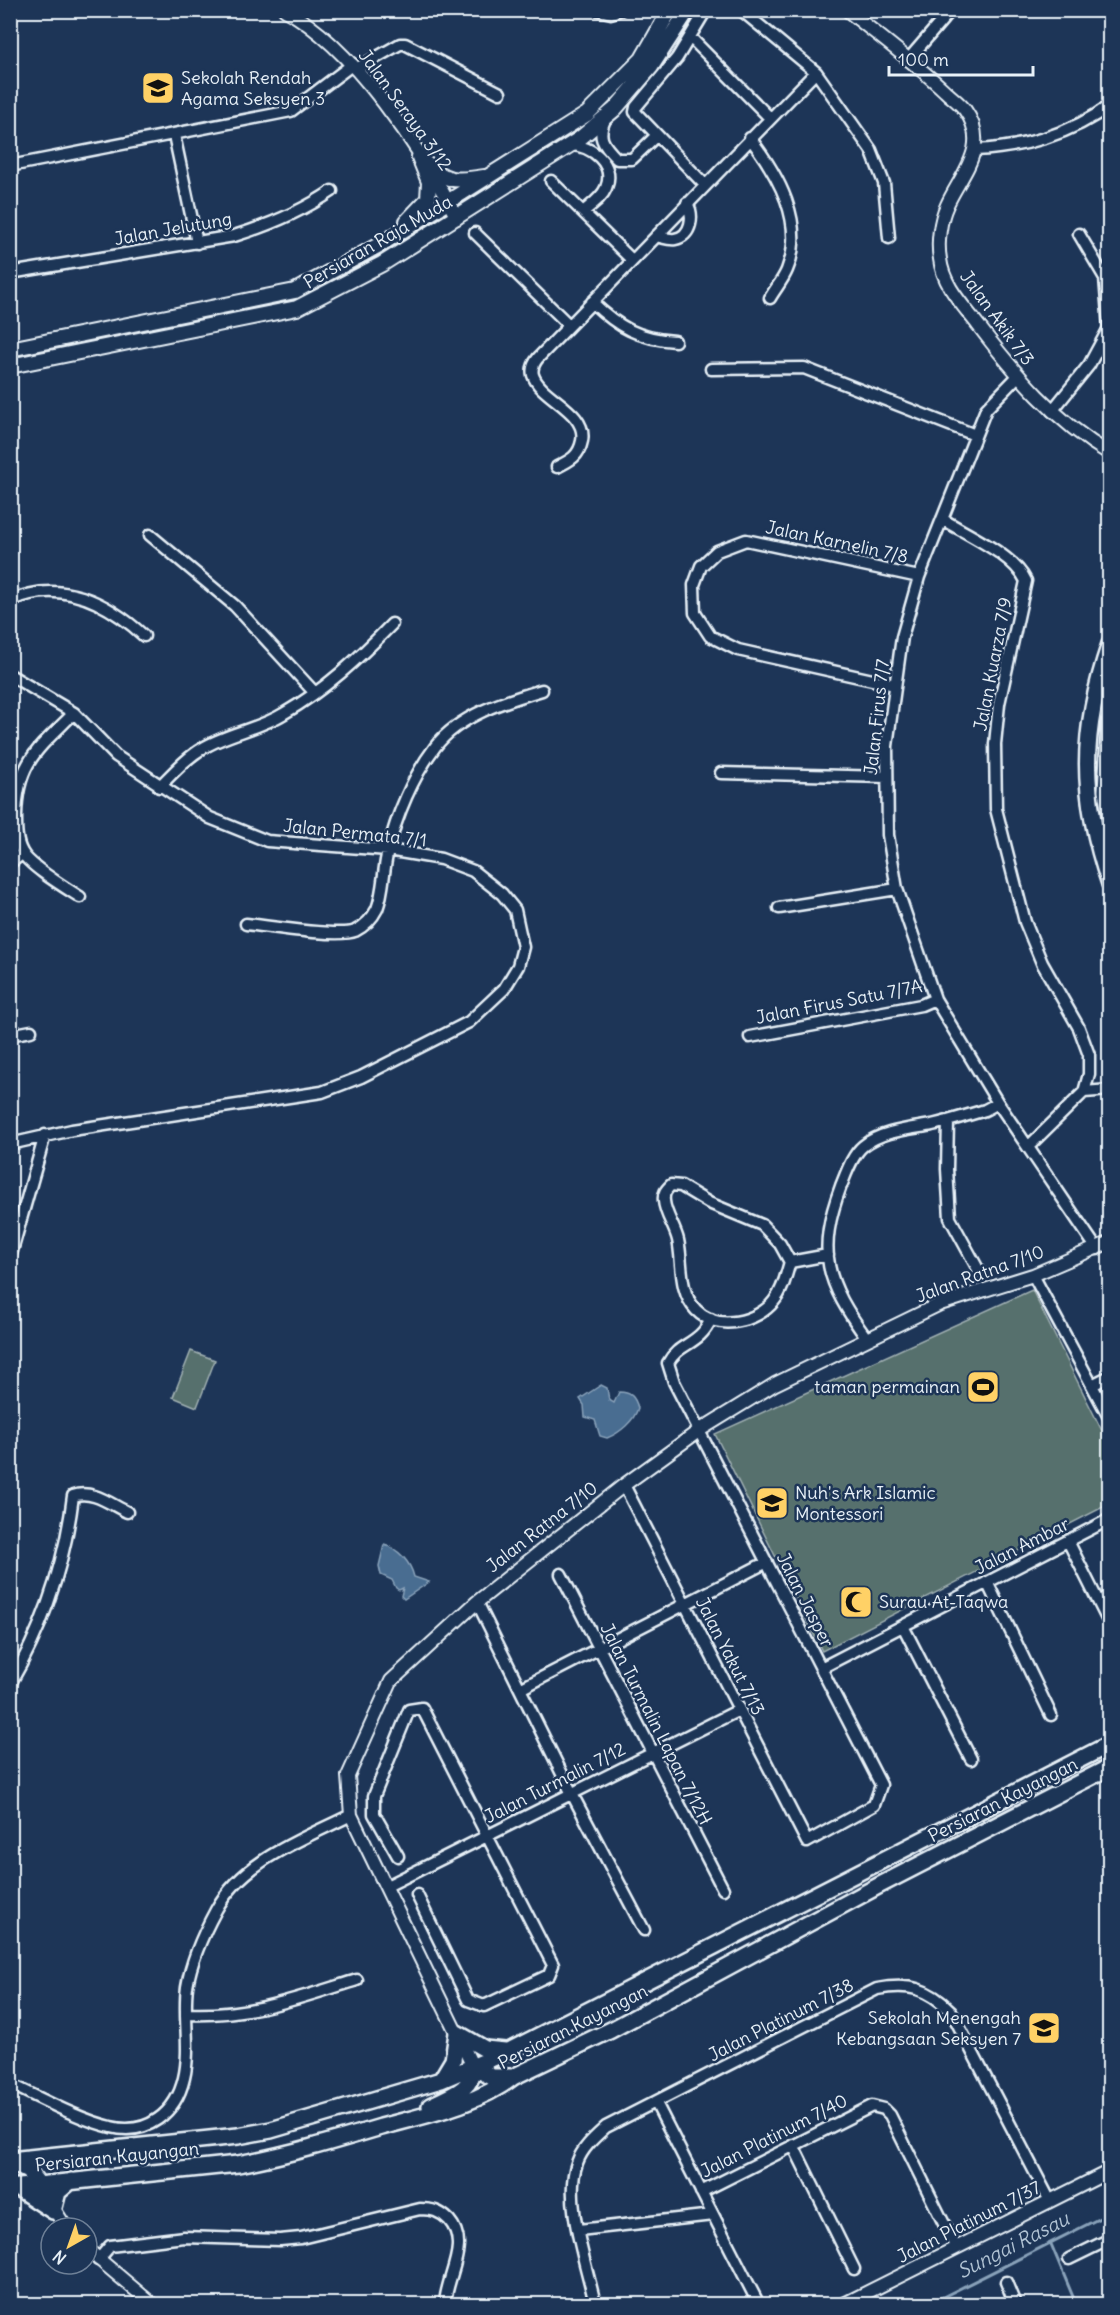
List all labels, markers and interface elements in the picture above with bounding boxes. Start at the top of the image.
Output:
scale bar [889,39,1033,77]
street label: Jalan Seraya 3/12 [354,45,457,175]
text: 100 m [898,48,949,71]
place label: Sekolah Rendah Agama Seksyen 3 [181,66,325,110]
school or university icon: Sekolah Rendah Agama Seksyen 3 [140,70,176,106]
street label: Persiaran Raja Muda [299,190,456,293]
street label: Jalan Jelutung [112,207,233,250]
street label: Jalan Akik 7/3 [955,266,1040,370]
street label: Jalan Karnelin 7/8 [764,515,910,568]
street label: Jalan Kuarza 7/9 [968,595,1017,733]
street label: Jalan Firus 7/7 [859,658,894,776]
street label: Jalan Permata 7/1 [282,814,428,851]
street label: Jalan Firus Satu 7/7A [754,974,924,1029]
street label: Jalan Ratna 7/10 [912,1240,1047,1307]
sports icon: taman permainan [965,1369,1001,1405]
place label: taman permainan [814,1375,960,1398]
street label: Jalan Ratna 7/10 [481,1476,602,1577]
place label: Nuh's Ark Islamic Montessori [795,1481,936,1525]
school or university icon: Nuh's Ark Islamic Montessori [754,1485,790,1521]
street label: Jalan Ambar [971,1512,1074,1579]
street label: Jalan Jasper [772,1549,839,1652]
mosque icon: Surau At-Taqwa [838,1584,874,1620]
place label: Surau At-Taqwa [879,1590,1008,1613]
street label: Jalan Yakut 7/13 [691,1593,770,1719]
street label: Jalan Turmalin Lapan 7/12H [596,1619,717,1829]
street label: Jalan Turmalin 7/12 [480,1737,629,1828]
street label: Persiaran Kayangan [924,1752,1081,1847]
street label: Jalan Platinum 7/38 [704,1973,857,2066]
street label: Persiaran Kayangan [494,1979,651,2074]
place label: Sekolah Menengah Kebangsaan Seksyen 7 [836,2006,1021,2050]
school or university icon: Sekolah Menengah Kebangsaan Seksyen 7 [1026,2010,1062,2046]
street label: Jalan Platinum 7/40 [697,2089,851,2182]
street label: Persiaran Kayangan [34,2136,200,2177]
street label: Jalan Platinum 7/37 [893,2175,1045,2268]
water label: Sungai Rasau [953,2205,1074,2283]
north arrow [39,2216,99,2276]
text: N [49,2246,70,2269]

